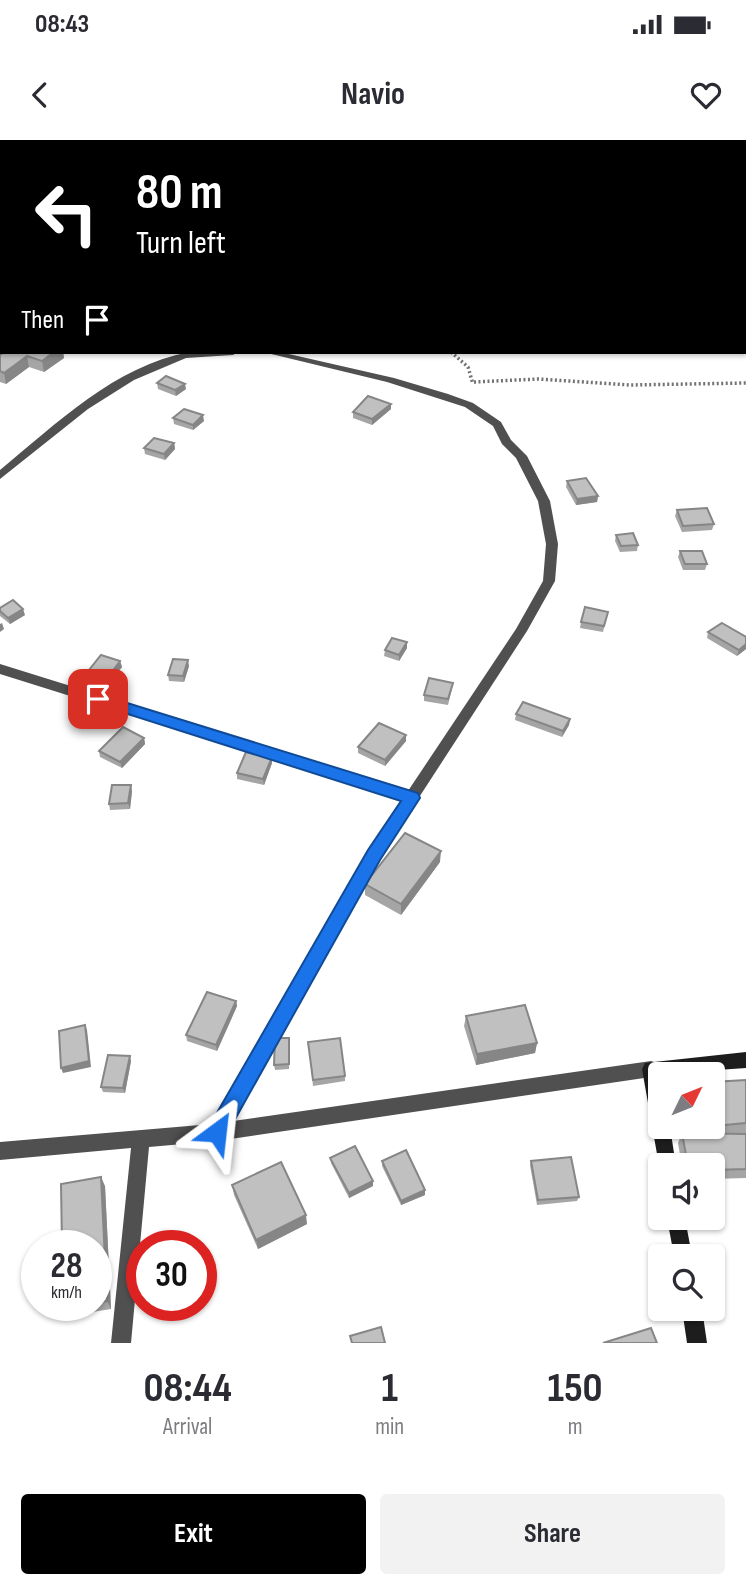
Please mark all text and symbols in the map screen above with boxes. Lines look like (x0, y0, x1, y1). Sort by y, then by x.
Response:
text: 08:43 (35, 9, 89, 40)
text: Navio (341, 75, 405, 114)
icon: back (21, 76, 59, 114)
icon: heart (687, 76, 725, 114)
text: 80 m (136, 164, 223, 223)
icon: left (21, 168, 112, 259)
text: Turn left (136, 224, 226, 263)
icon: arrive (78, 301, 116, 339)
text: Then (21, 305, 64, 336)
pin (68, 669, 128, 729)
icon: arrive (79, 680, 117, 718)
north arrow (648, 1062, 724, 1139)
map controls (648, 1062, 725, 1321)
position arrow (180, 1095, 254, 1169)
button: sound (648, 1153, 725, 1230)
speed limit sign: 30 (126, 1230, 217, 1321)
button: search (648, 1244, 725, 1321)
text: 28 (51, 1245, 82, 1288)
text: km/h (51, 1282, 82, 1303)
text: 08:44 (143, 1363, 232, 1414)
text: 1 (381, 1363, 398, 1414)
text: 150 (548, 1363, 603, 1414)
text: Arrival (163, 1413, 212, 1441)
text: min (375, 1413, 404, 1441)
text: m (568, 1413, 582, 1441)
button: Exit (21, 1494, 366, 1574)
button: Share (380, 1494, 725, 1574)

